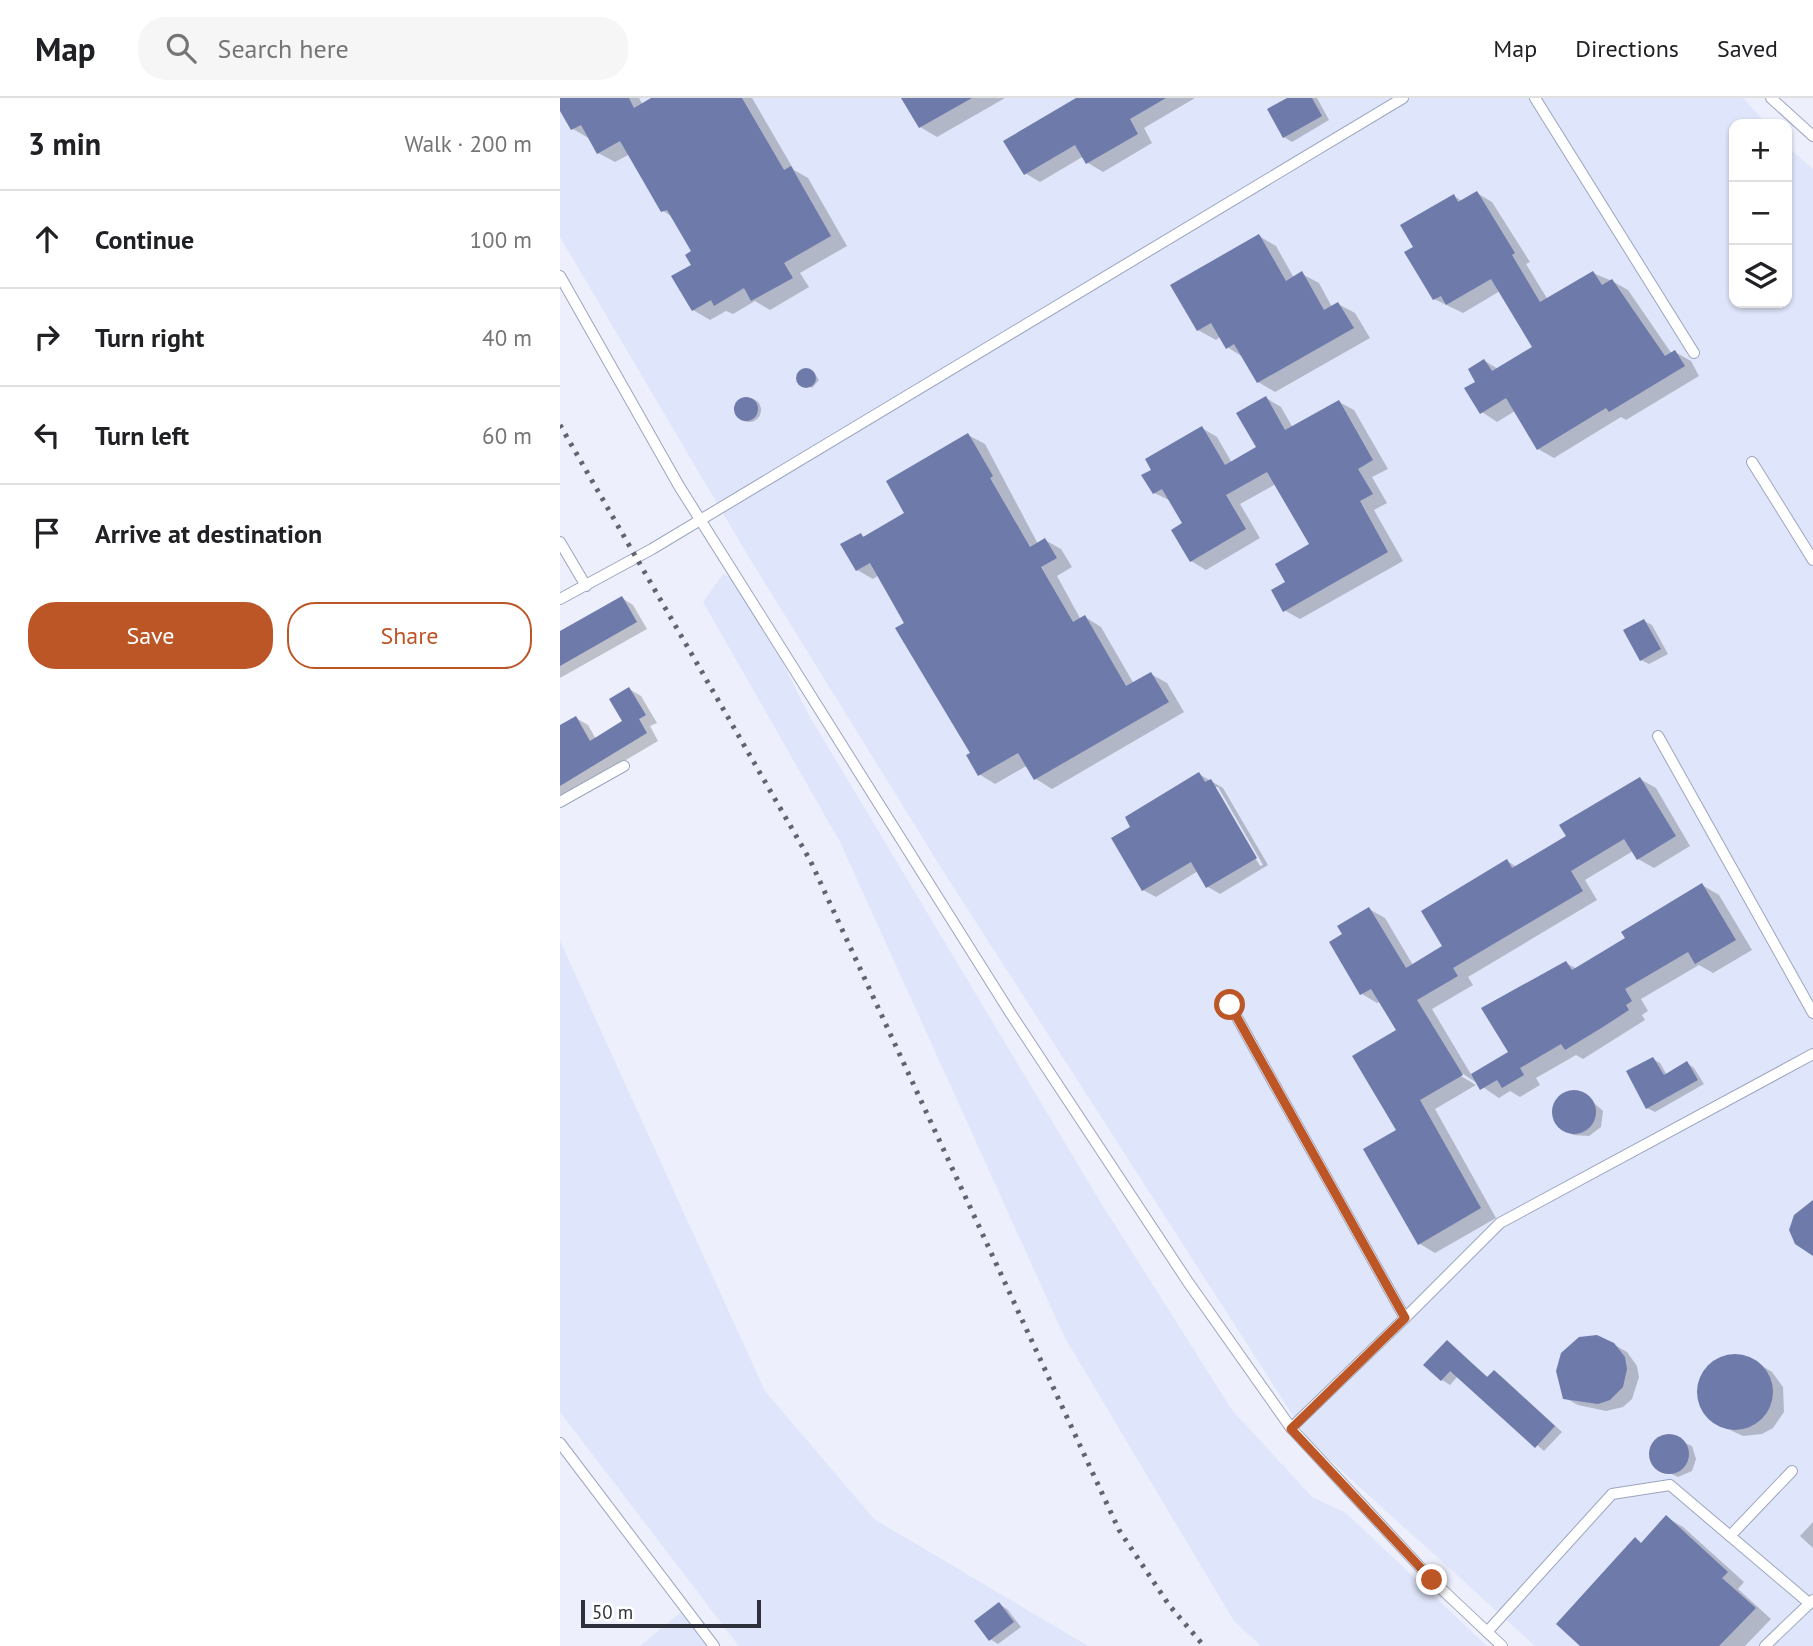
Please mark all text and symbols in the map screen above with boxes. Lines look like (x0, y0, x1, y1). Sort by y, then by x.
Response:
search box (138, 17, 628, 80)
text: Map (35, 27, 96, 70)
icon: search (162, 29, 200, 67)
text: Search here (218, 32, 349, 65)
text: Map (1493, 33, 1537, 64)
text: Directions (1575, 33, 1679, 64)
text: Saved (1717, 33, 1778, 64)
map controls (1729, 119, 1792, 308)
button: + (1729, 119, 1792, 182)
text: 3 min (28, 124, 101, 163)
text: Walk · 200 m (405, 129, 532, 158)
button: − (1729, 182, 1792, 245)
icon: ahead (28, 220, 66, 258)
text: Continue (95, 223, 194, 256)
text: 100 m (470, 225, 532, 254)
button: layers (1729, 245, 1792, 308)
icon: right (28, 318, 66, 356)
text: Turn right (95, 321, 204, 354)
text: 40 m (482, 323, 532, 352)
icon: left (28, 416, 66, 454)
text: Turn left (95, 419, 189, 452)
text: 60 m (482, 421, 532, 450)
icon: arrive (28, 514, 66, 552)
text: Arrive at destination (95, 517, 322, 550)
button: Save (28, 602, 273, 669)
button: Share (287, 602, 532, 669)
route start (1214, 989, 1245, 1020)
route end (1416, 1564, 1447, 1595)
scale bar (581, 1597, 761, 1629)
text: 50 m (592, 1600, 633, 1624)

